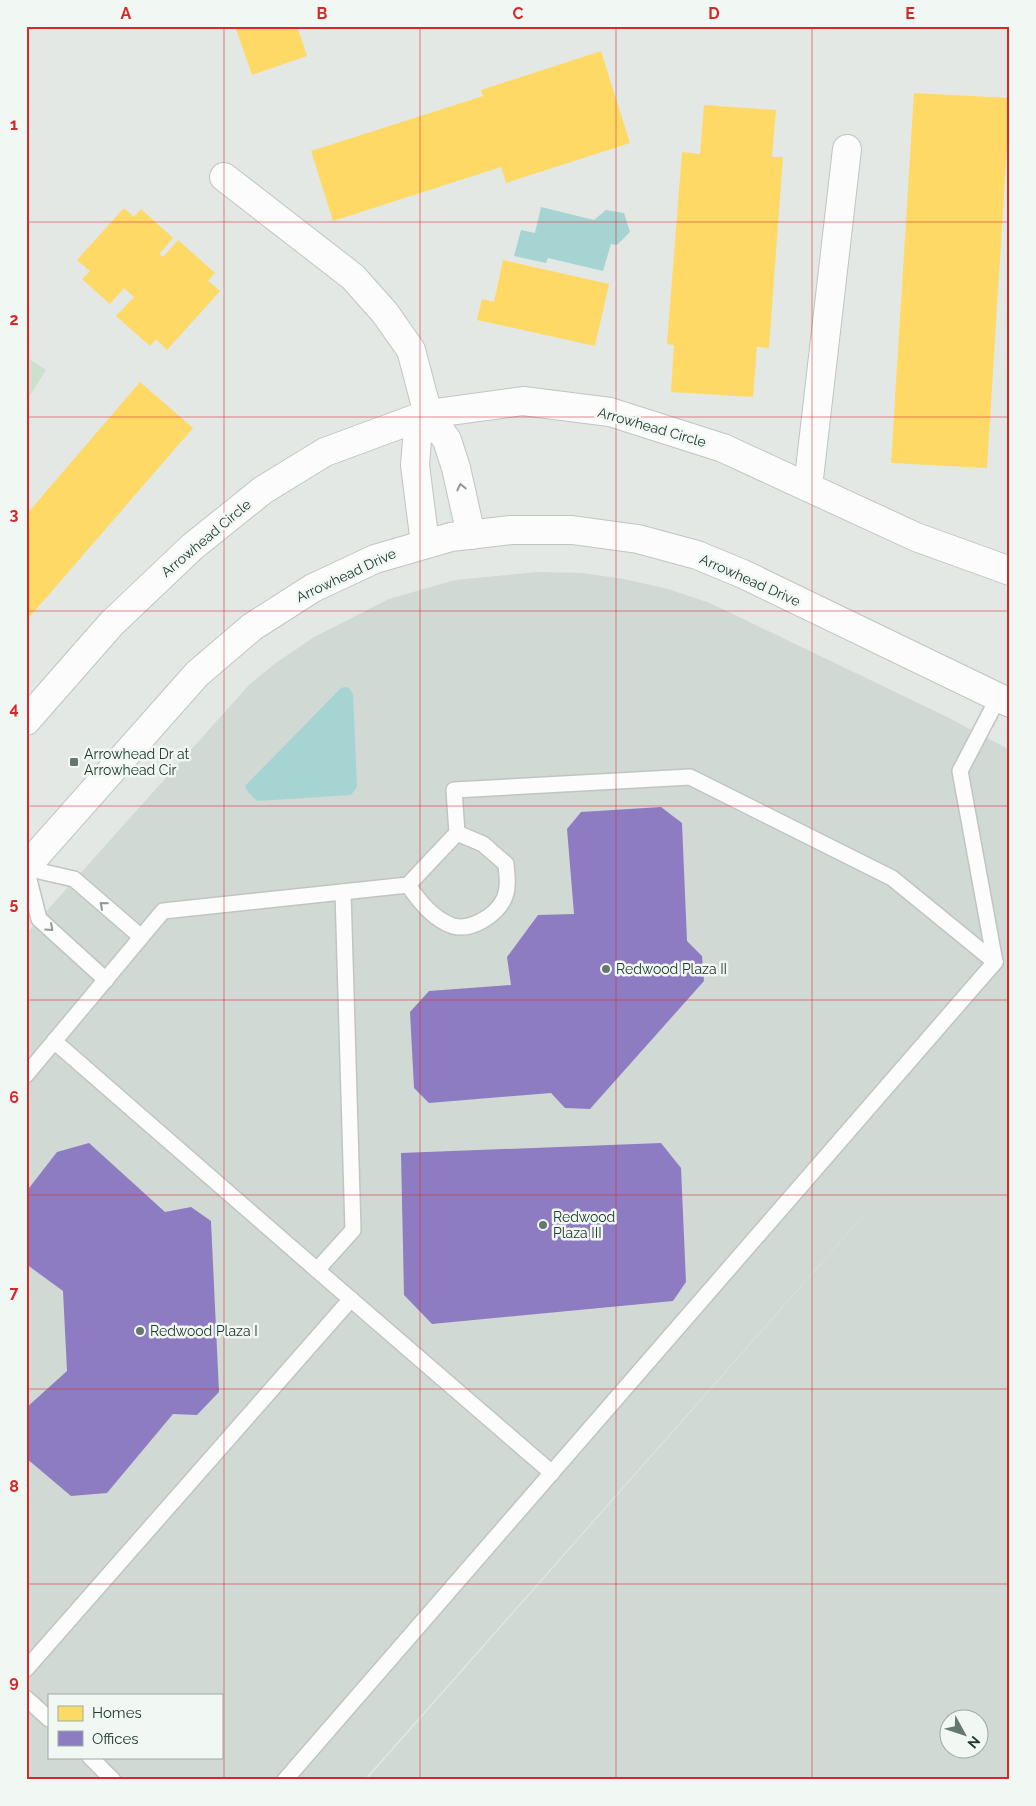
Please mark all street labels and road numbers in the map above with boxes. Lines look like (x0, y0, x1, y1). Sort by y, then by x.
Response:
street label: Arrowhead Circle (596, 404, 708, 450)
street label: Arrowhead Circle (158, 496, 254, 580)
street label: Arrowhead Drive (294, 545, 398, 605)
street label: Arrowhead Drive (697, 551, 803, 609)

